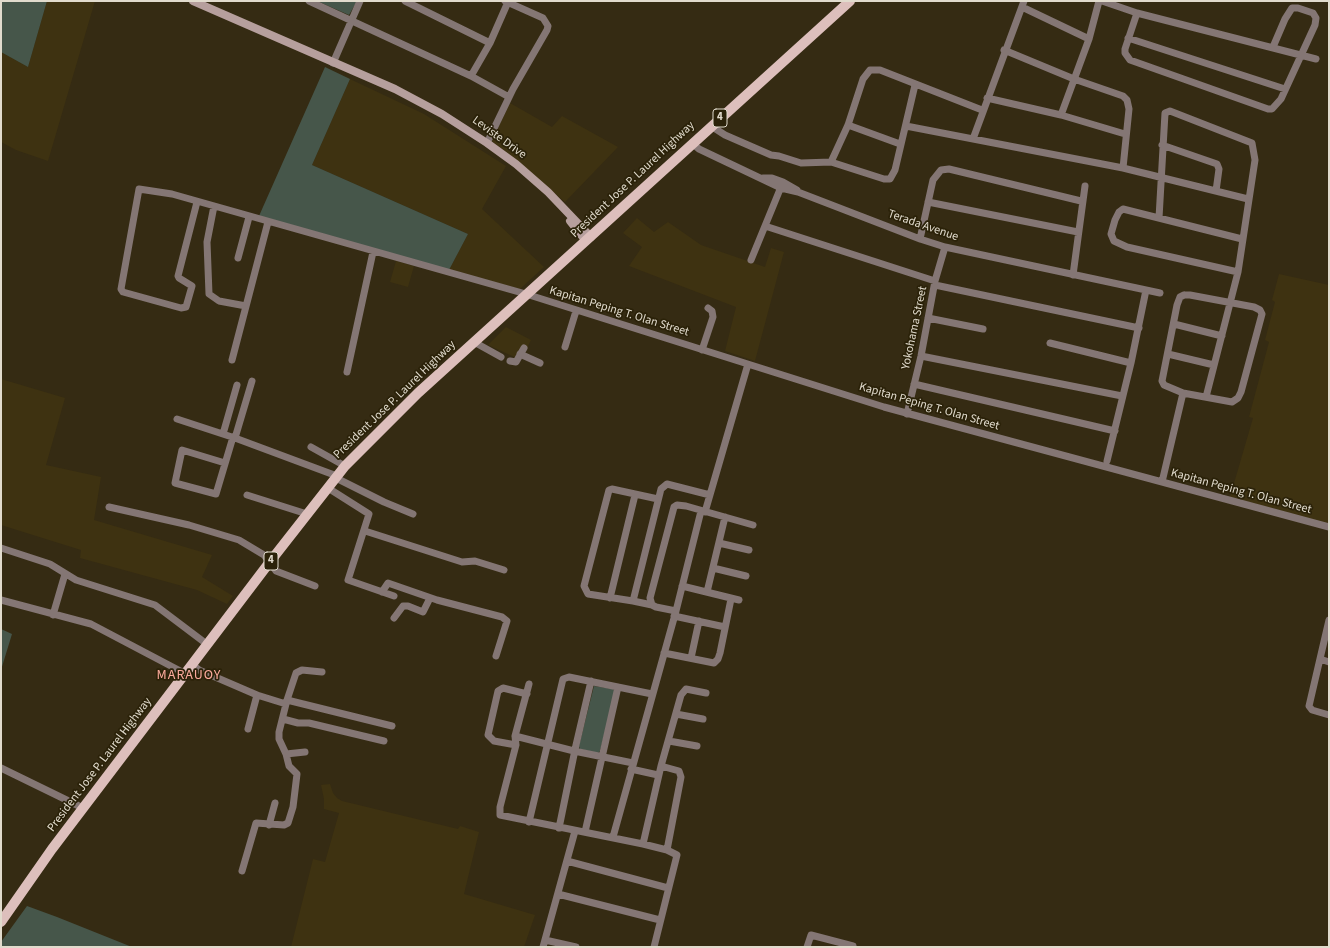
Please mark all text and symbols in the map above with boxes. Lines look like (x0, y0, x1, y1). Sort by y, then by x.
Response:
road number: 4 (713, 109, 727, 127)
street label: Leviste Drive (469, 114, 529, 162)
street label: President Jose P. Laurel Highway (568, 119, 698, 241)
street label: Terada Avenue (886, 207, 960, 245)
street label: Kapitan Peping T. Olan Street (547, 284, 691, 340)
street label: Yokohama Street (899, 285, 931, 371)
street label: President Jose P. Laurel Highway (331, 338, 459, 462)
street label: Kapitan Peping T. Olan Street (857, 380, 1001, 434)
street label: Kapitan Peping T. Olan Street (1169, 466, 1313, 518)
road number: 4 (264, 552, 278, 570)
district label: MARAUOY (157, 668, 221, 684)
street label: President Jose P. Laurel Highway (45, 695, 155, 835)

